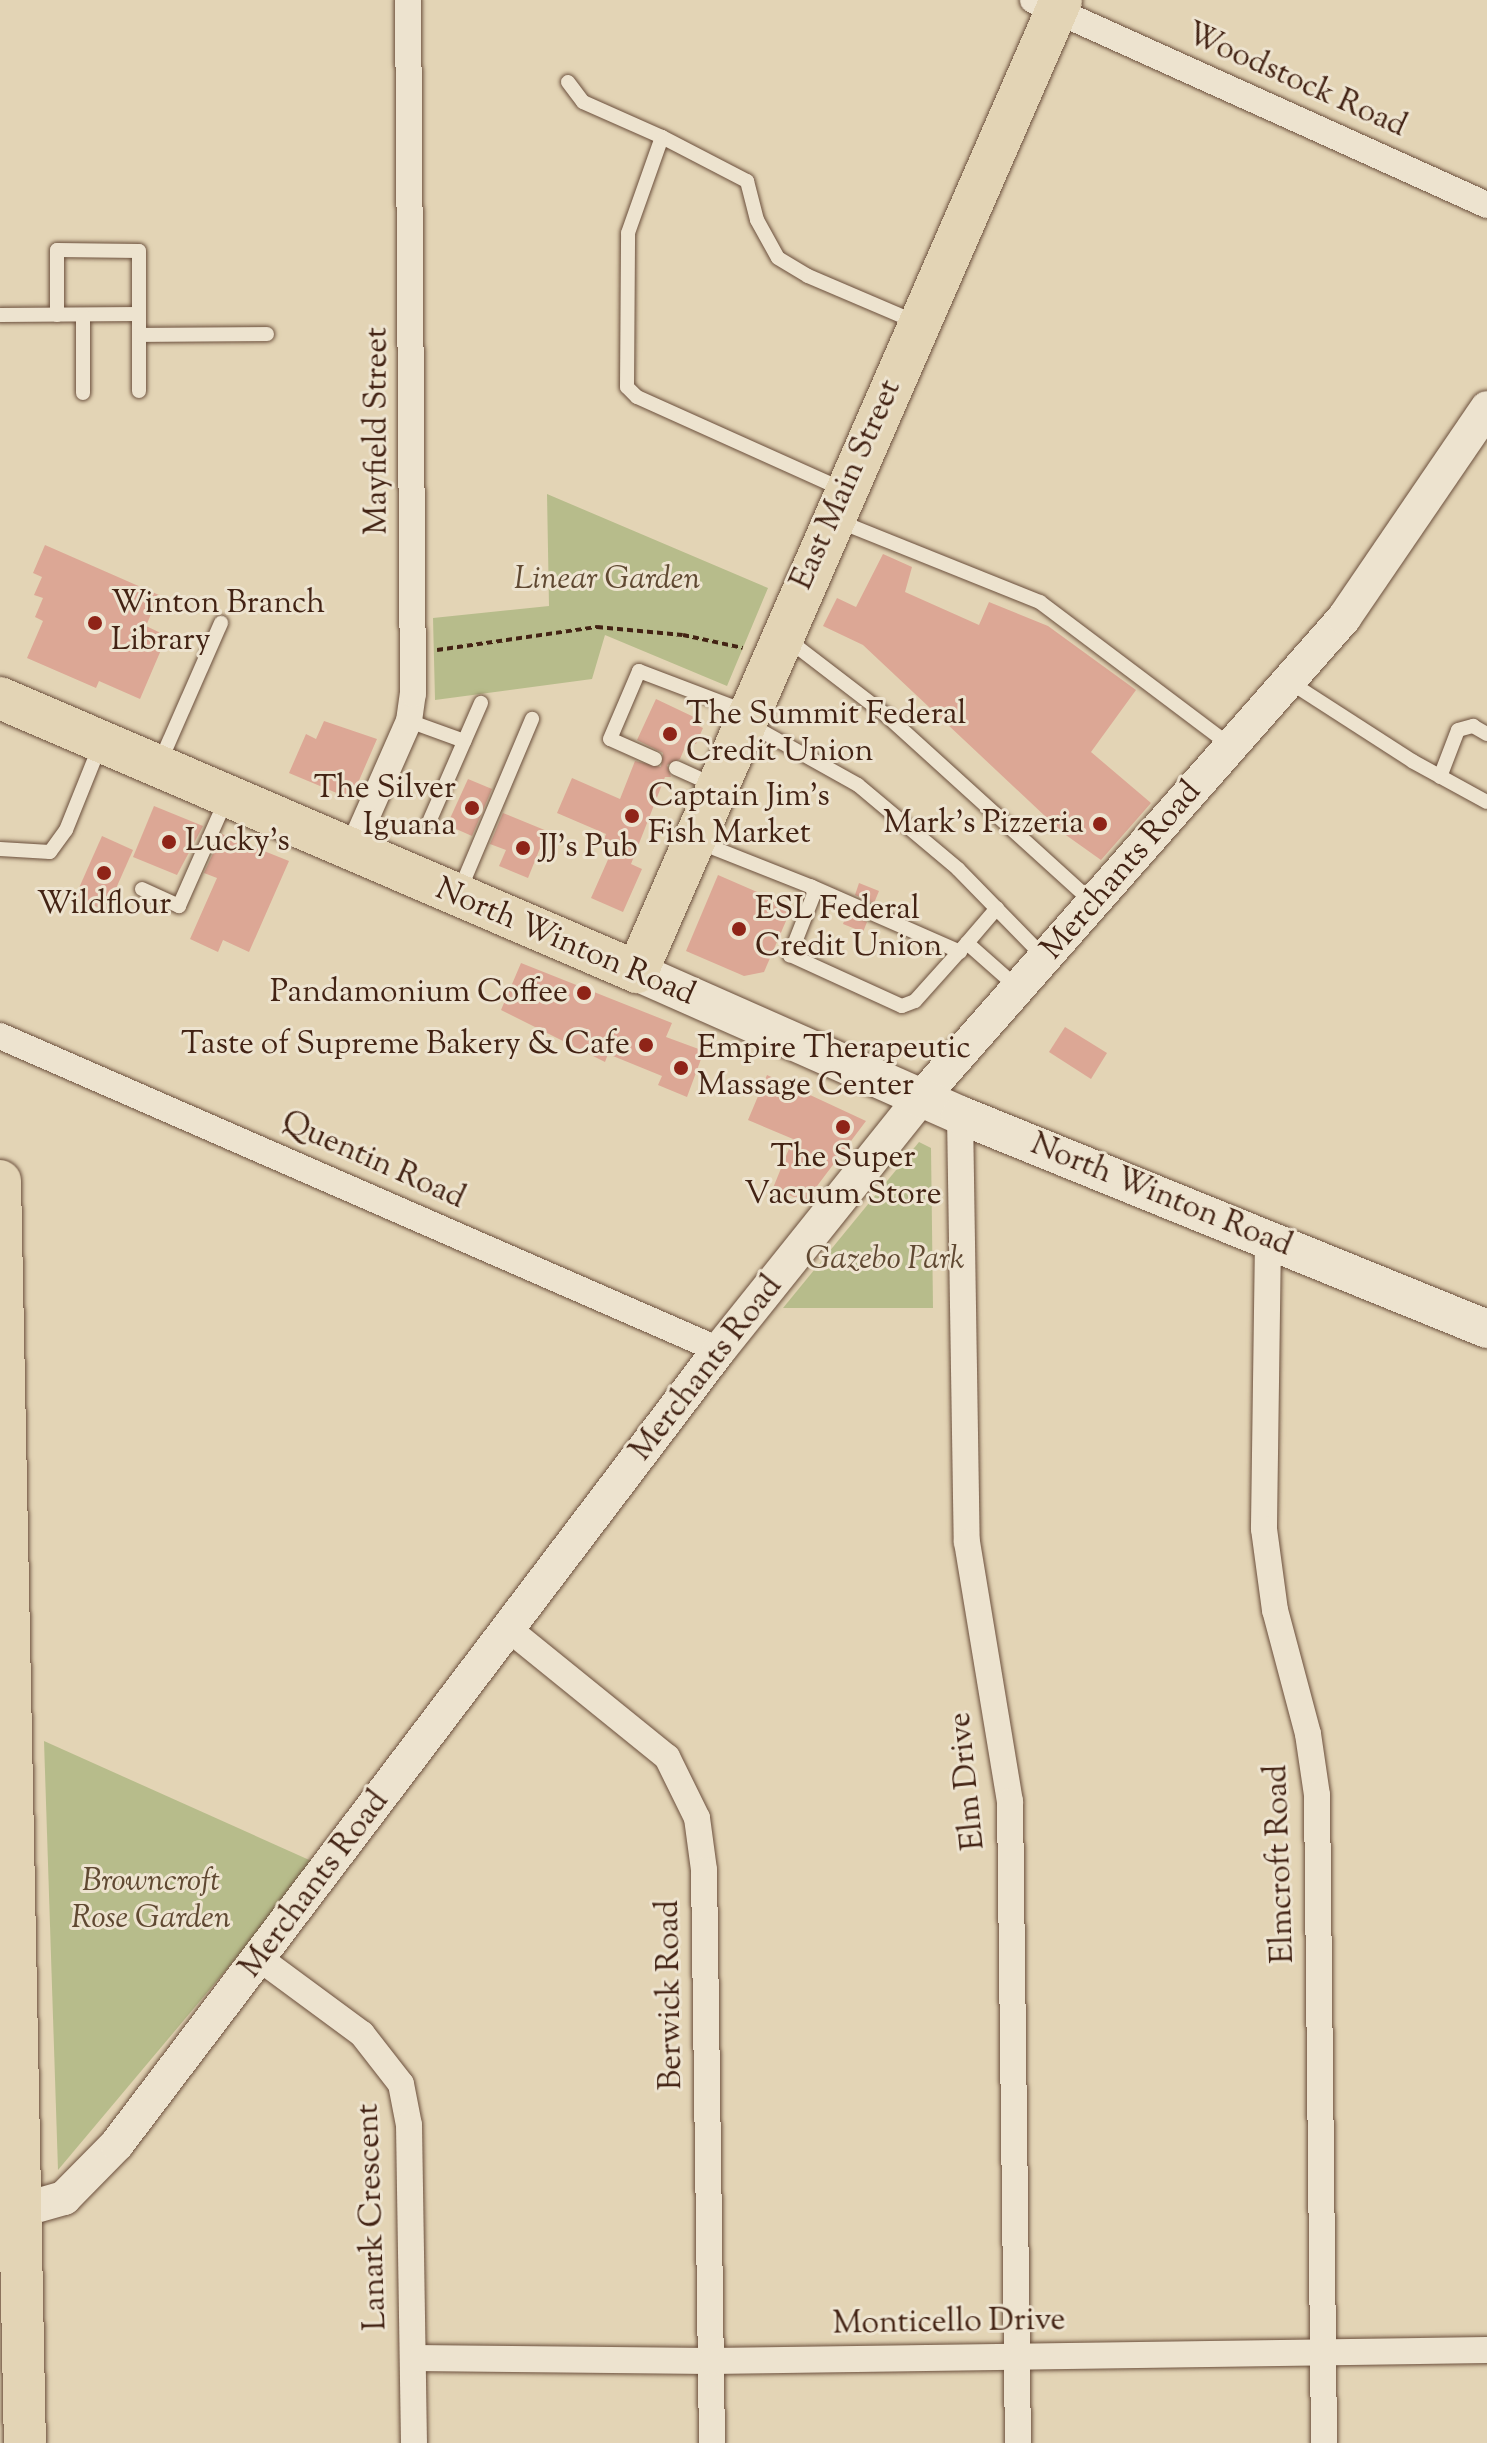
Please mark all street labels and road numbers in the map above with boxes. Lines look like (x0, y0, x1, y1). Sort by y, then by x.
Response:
street label: Woodstock Road (1180, 15, 1412, 147)
street label: Mayfield Street (359, 327, 397, 535)
street label: East Main Street (783, 374, 911, 596)
street label: Merchants Road (1034, 774, 1210, 968)
street label: North Winton Road (429, 871, 701, 1015)
street label: Quentin Road (275, 1104, 471, 1218)
street label: North Winton Road (1025, 1126, 1297, 1266)
street label: Merchants Road (623, 1269, 791, 1469)
street label: Elm Drive (942, 1710, 994, 1852)
street label: Elmcroft Road (1258, 1764, 1304, 1964)
street label: Merchants Road (232, 1784, 398, 1986)
street label: Berwick Road (650, 1899, 692, 2091)
street label: Lanark Crescent (350, 2103, 396, 2331)
street label: Monticello Drive (832, 2302, 1066, 2344)

